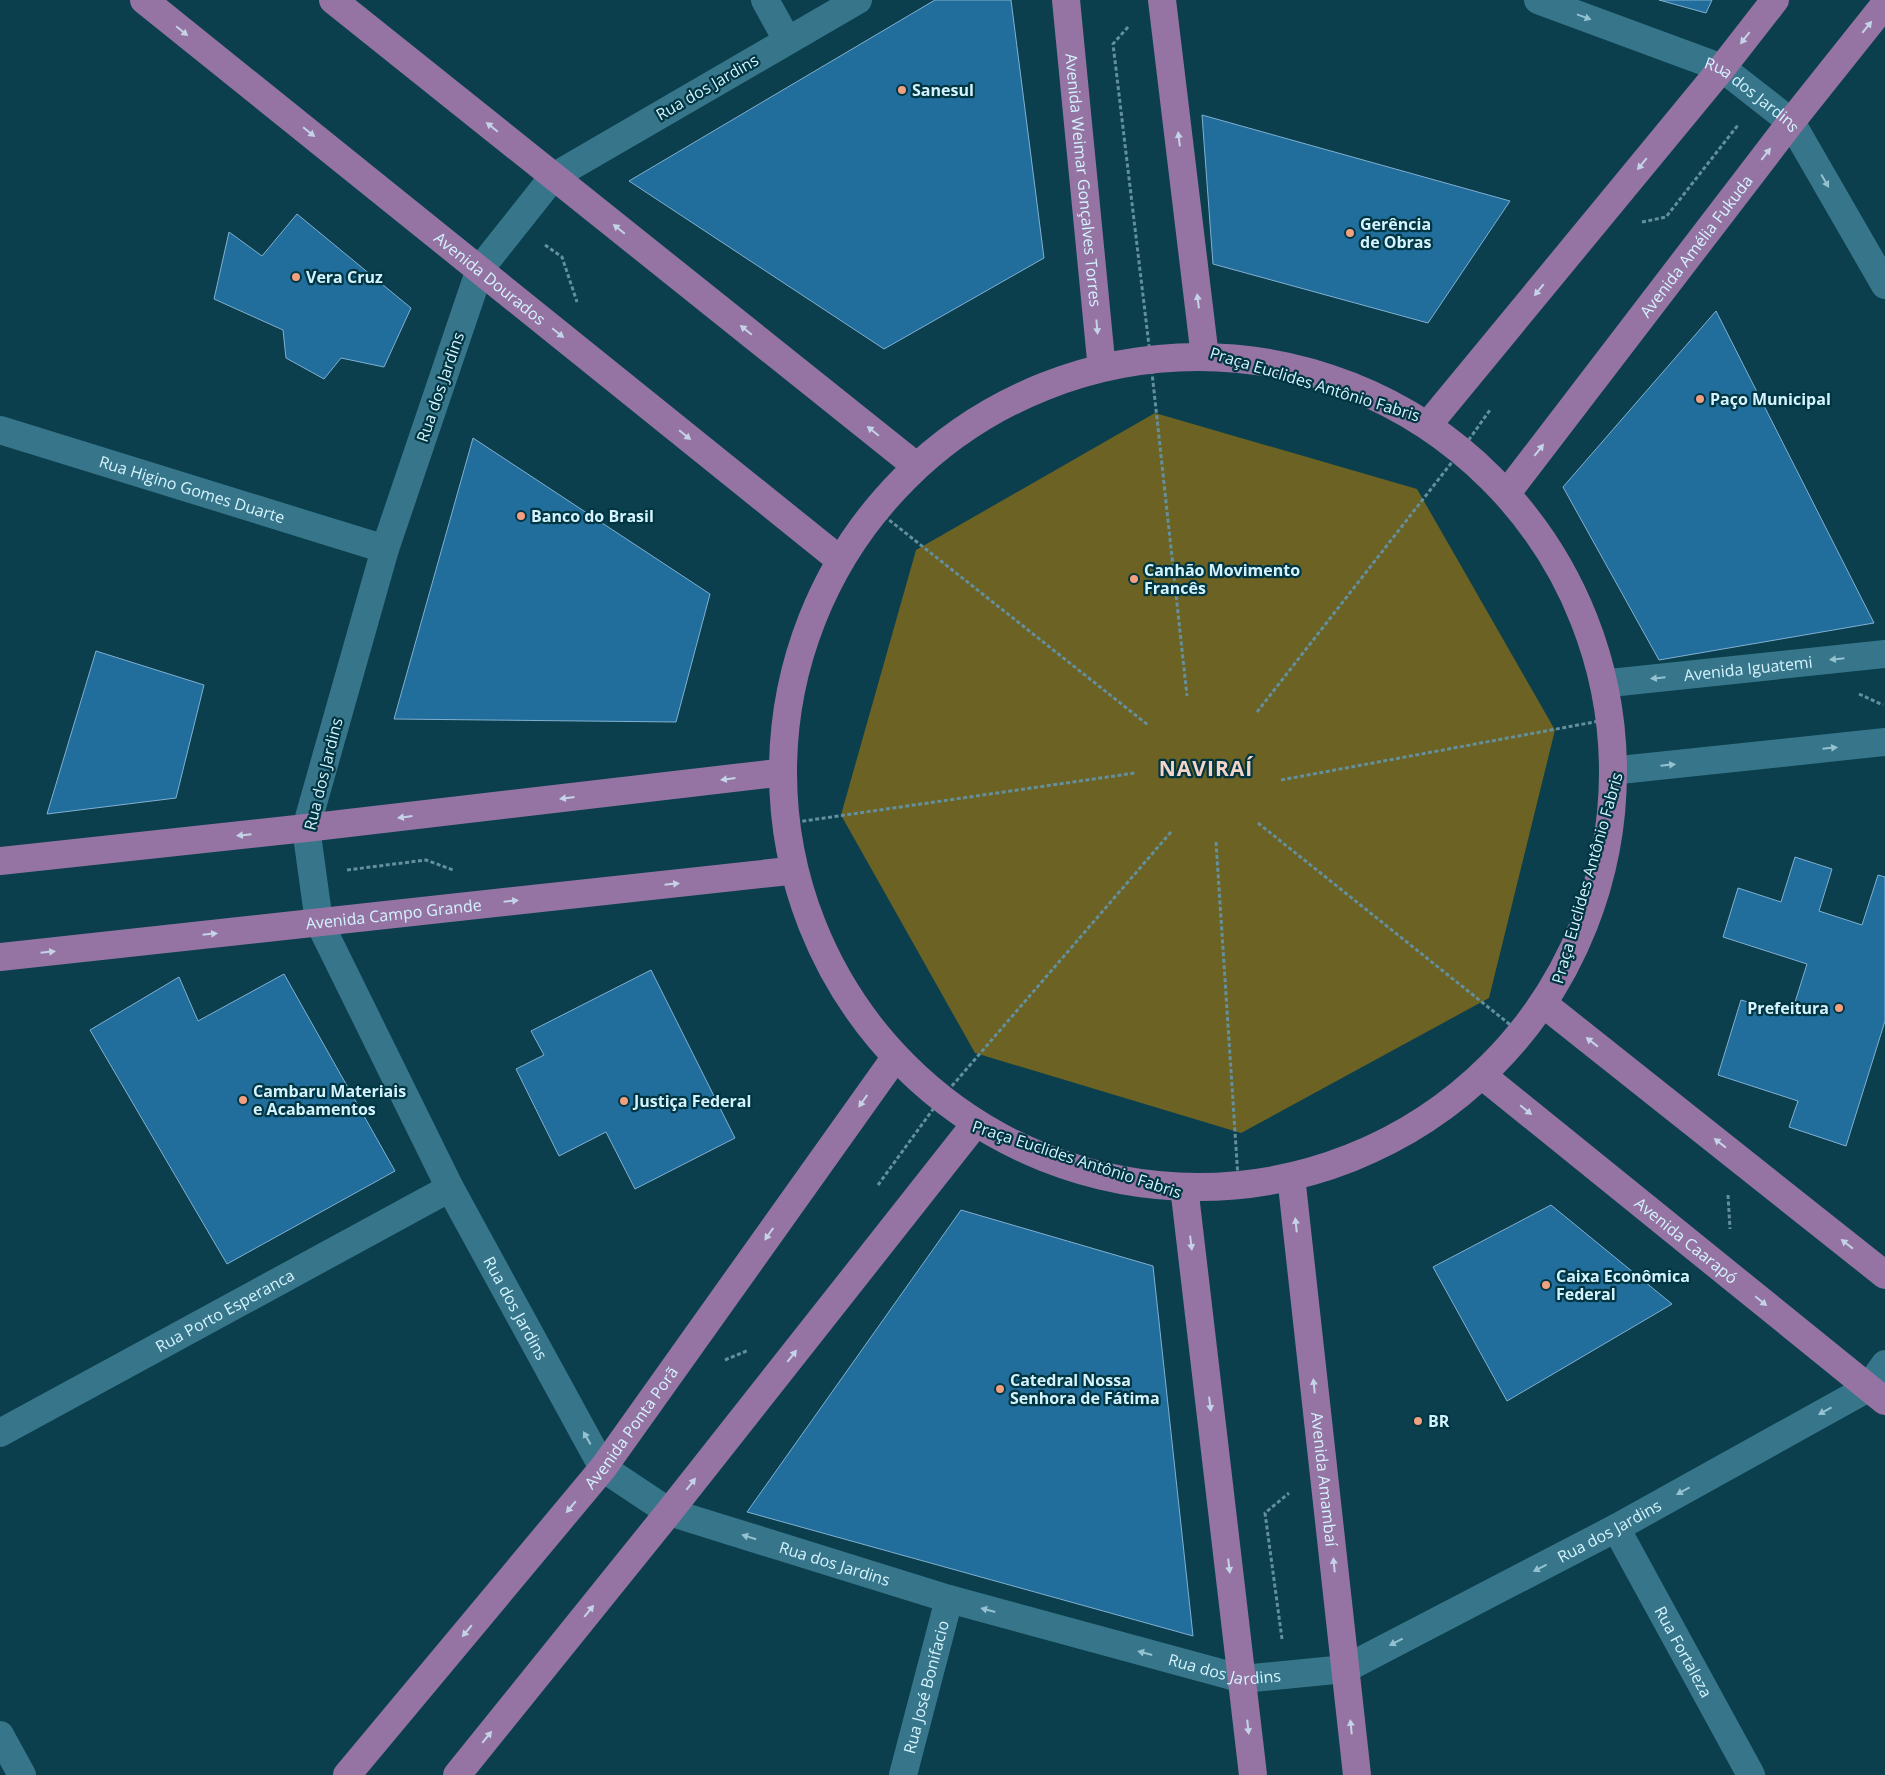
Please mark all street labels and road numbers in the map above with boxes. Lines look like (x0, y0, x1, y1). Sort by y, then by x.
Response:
street label: Rua dos Jardins (652, 49, 762, 125)
street label: Avenida Weimar Gonçalves Torres (1060, 52, 1107, 308)
street label: Rua dos Jardins (1702, 52, 1805, 136)
street label: Avenida Amélia Fukuda (1634, 170, 1758, 322)
street label: Avenida Dourados (430, 227, 550, 330)
street label: Rua dos Jardins (411, 329, 469, 445)
street label: Praça Euclides Antônio Fabris (1207, 341, 1423, 427)
street label: Rua Higino Gomes Duarte (96, 450, 288, 528)
street label: Avenida Iguatemi (1683, 651, 1814, 686)
street label: Rua dos Jardins (298, 716, 348, 832)
street label: Praça Euclides Antônio Fabris (1546, 770, 1628, 986)
street label: Avenida Campo Grande (305, 894, 483, 935)
street label: Praça Euclides Antônio Fabris (970, 1115, 1184, 1203)
street label: Avenida Caarapó (1630, 1192, 1742, 1289)
street label: Rua dos Jardins (478, 1252, 553, 1364)
street label: Rua Porto Esperanca (151, 1264, 298, 1357)
street label: Avenida Ponta Porã (579, 1362, 683, 1493)
street label: Avenida Amambaí (1306, 1411, 1343, 1549)
street label: Rua dos Jardins (1553, 1494, 1665, 1568)
street label: Rua dos Jardins (777, 1536, 893, 1591)
street label: Rua Fortaleza (1650, 1602, 1718, 1701)
street label: Rua José Bonifacio (898, 1618, 954, 1756)
street label: Rua dos Jardins (1166, 1648, 1282, 1690)

